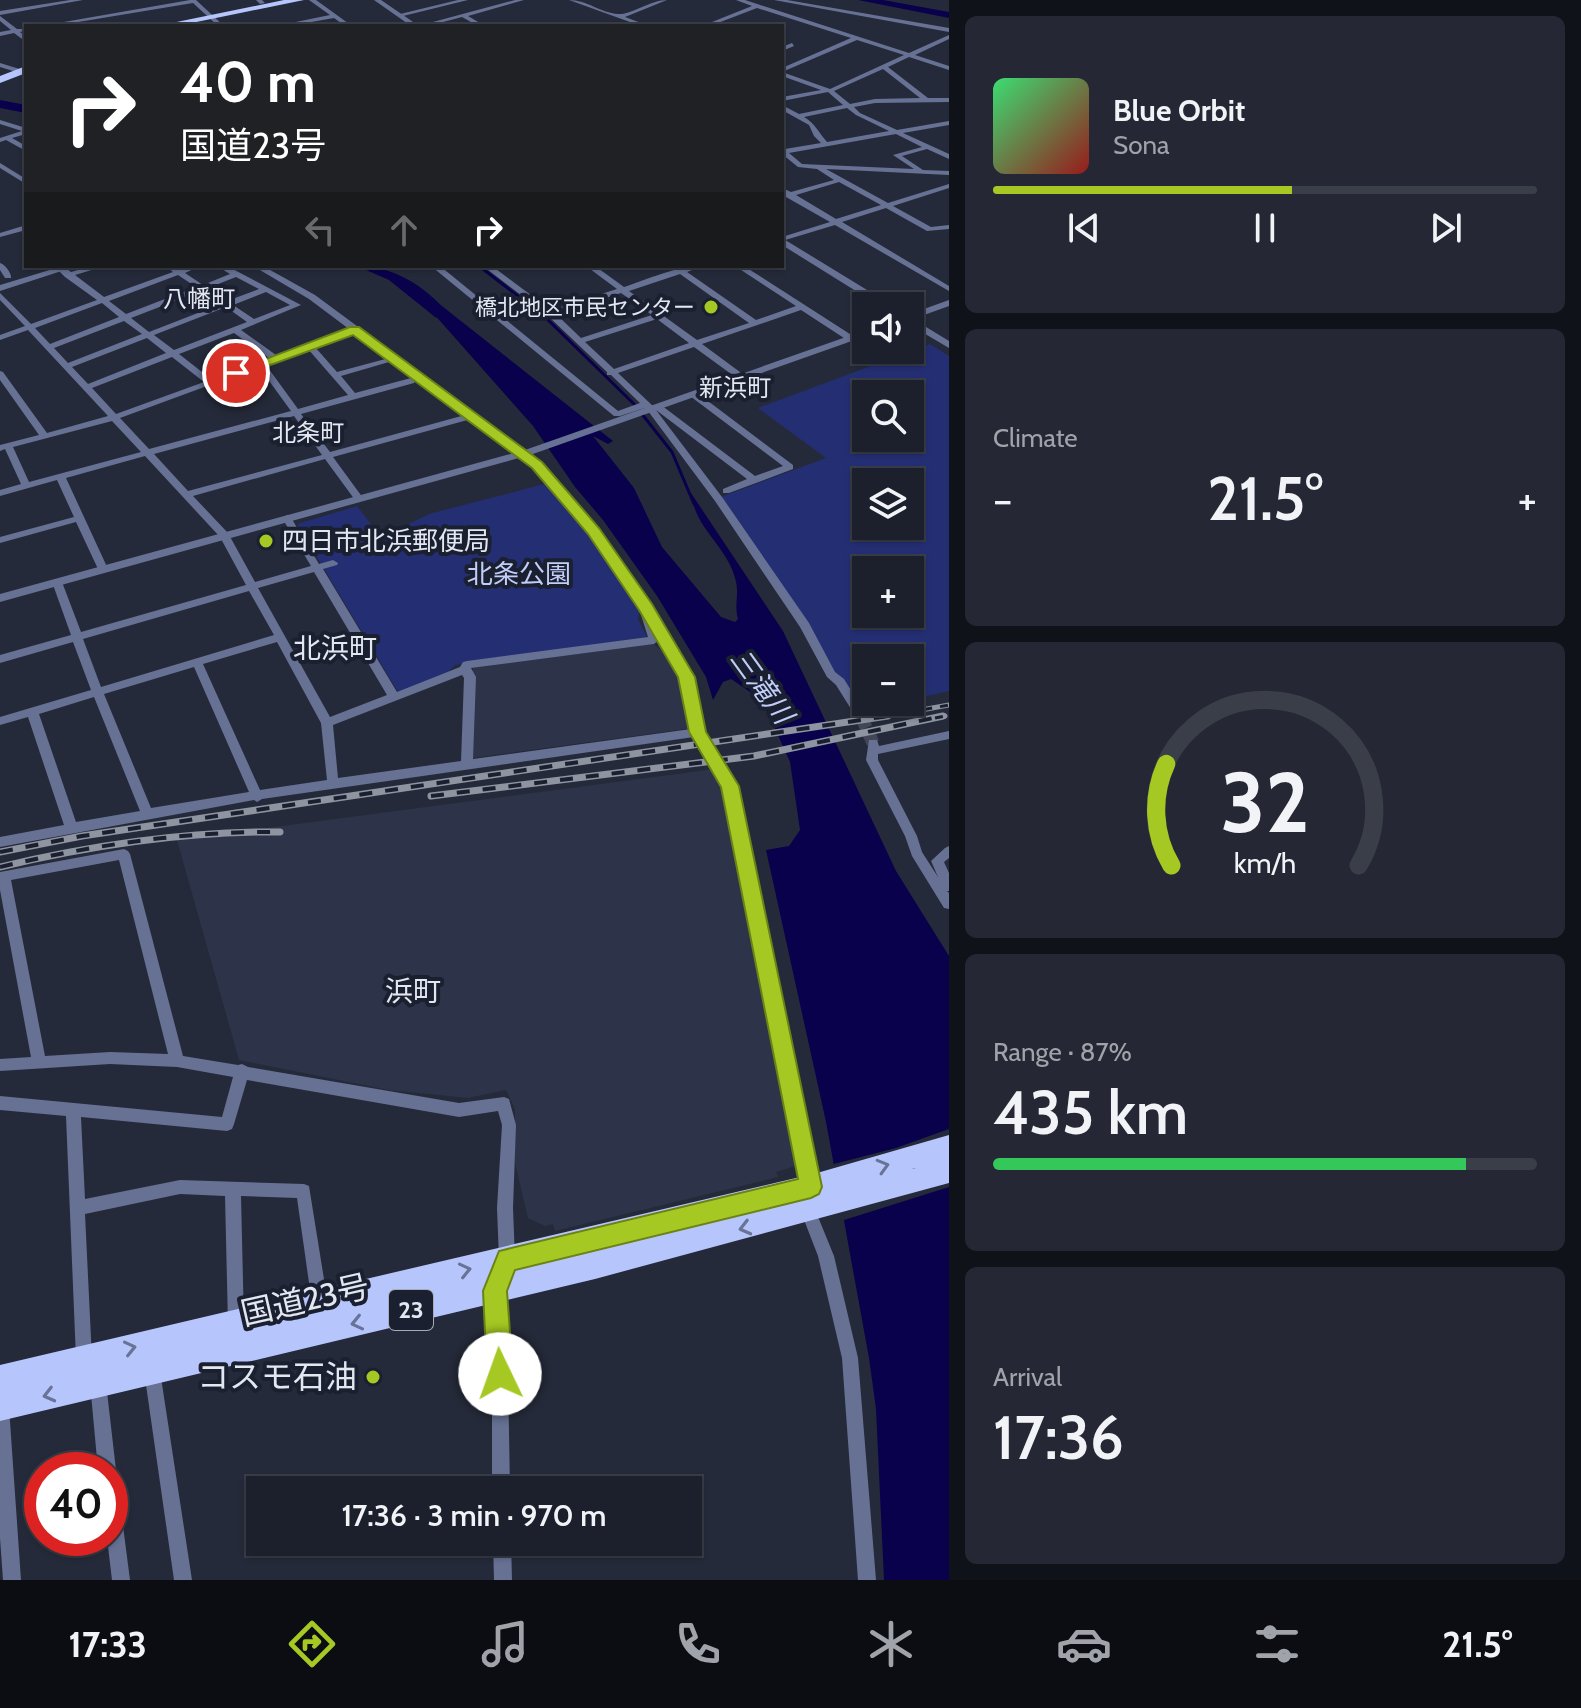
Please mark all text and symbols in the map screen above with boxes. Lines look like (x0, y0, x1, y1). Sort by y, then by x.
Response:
text: 40 m (180, 48, 316, 116)
icon: right (48, 56, 152, 160)
text: Blue Orbit (1113, 92, 1245, 129)
text: 国道23号 (180, 123, 326, 167)
text: Sona (1113, 129, 1170, 161)
icon: previous (1062, 206, 1106, 250)
icon: pause (1243, 206, 1287, 250)
icon: next (1424, 206, 1468, 250)
icon: left (298, 208, 342, 252)
icon: ahead (382, 208, 426, 252)
icon: right (466, 208, 510, 252)
district label: 八幡町 (163, 284, 235, 313)
map controls (852, 292, 924, 716)
button: sound (852, 292, 924, 364)
place label: 橋北地区市民センター (475, 294, 695, 321)
marker: 橋北地区市民センター (702, 298, 720, 316)
pin (202, 339, 270, 407)
icon: arrive (214, 351, 258, 395)
district label: 新浜町 (699, 373, 771, 402)
button: search (852, 380, 924, 452)
district label: 北条町 (272, 418, 344, 447)
text: Climate (993, 422, 1078, 454)
text: 21.5° (1207, 462, 1323, 535)
button: layers (852, 468, 924, 540)
text: − (993, 473, 1012, 526)
text: + (1518, 473, 1537, 526)
place label: 四日市北浜郵便局 (282, 525, 490, 557)
marker: 四日市北浜郵便局 (257, 532, 275, 550)
button: + (852, 556, 924, 628)
park label: 北条公園 (467, 558, 571, 590)
district label: 北浜町 (293, 631, 377, 665)
water label: 三滝川 (724, 642, 802, 732)
button: − (852, 644, 924, 716)
text: 32 (1221, 752, 1309, 853)
text: km/h (1234, 845, 1296, 880)
district label: 浜町 (385, 974, 441, 1008)
text: Range · 87% (993, 1036, 1132, 1068)
text: 435 km (993, 1076, 1188, 1149)
one-way arrow (875, 1159, 889, 1175)
one-way arrow (739, 1219, 753, 1236)
one-way arrow (458, 1262, 472, 1279)
street label: 国道23号 (237, 1266, 373, 1333)
road number: 23 (389, 1290, 433, 1330)
one-way arrow (350, 1314, 364, 1331)
position arrow (458, 1332, 542, 1416)
one-way arrow (123, 1340, 137, 1357)
place label: コスモ石油 (197, 1357, 357, 1396)
text: Arrival (993, 1361, 1062, 1393)
marker: コスモ石油 (364, 1368, 382, 1386)
one-way arrow (42, 1385, 56, 1402)
text: 17:36 (993, 1401, 1124, 1474)
speed limit sign: 40 (24, 1452, 128, 1556)
text: 17:36 · 3 min · 970 m (342, 1497, 607, 1534)
icon: directions (284, 1616, 340, 1672)
icon: music (477, 1616, 533, 1672)
icon: phone (670, 1616, 726, 1672)
icon: climate (863, 1616, 919, 1672)
icon: car (1056, 1616, 1112, 1672)
icon: filters (1249, 1616, 1305, 1672)
text: 17:33 (69, 1622, 147, 1666)
text: 21.5° (1442, 1622, 1512, 1666)

